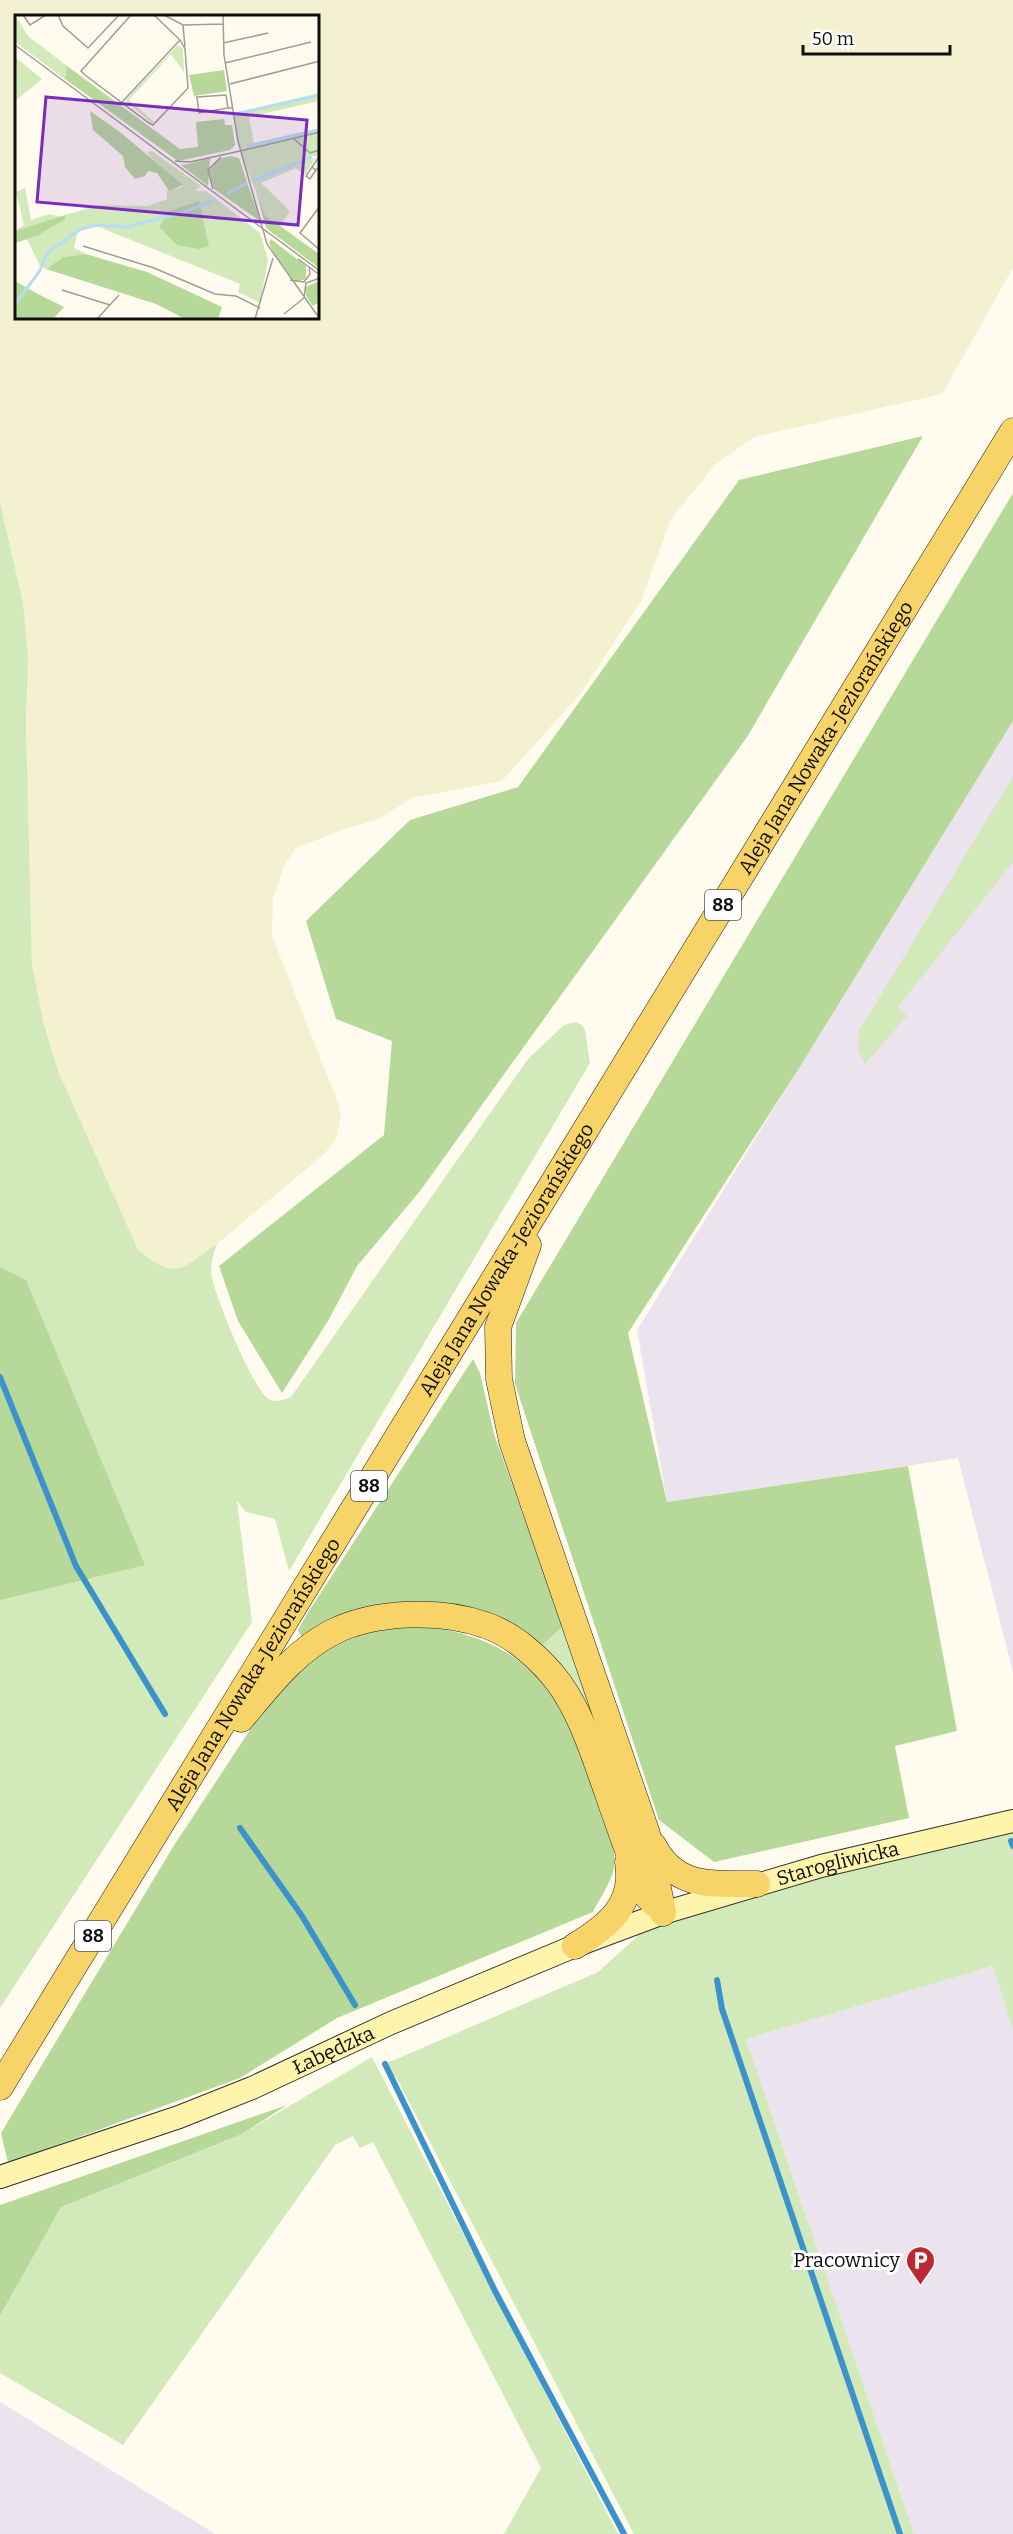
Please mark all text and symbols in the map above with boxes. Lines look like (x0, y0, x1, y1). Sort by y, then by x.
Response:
inset map (15, 15, 320, 320)
scale bar (803, 18, 950, 56)
text: 50 m (812, 28, 854, 50)
street label: Aleja Jana Nowaka-Jeziorańskiego (733, 597, 918, 878)
road number: 88 (705, 890, 741, 920)
street label: Aleja Jana Nowaka-Jeziorańskiego (414, 1119, 599, 1400)
road number: 88 (351, 1471, 387, 1501)
street label: Aleja Jana Nowaka-Jeziorańskiego (160, 1533, 345, 1815)
street label: Starogliwicka (774, 1836, 901, 1891)
road number: 88 (75, 1921, 111, 1951)
street label: Łabędzka (288, 2021, 378, 2079)
parking icon: Pracownicy (905, 2244, 937, 2286)
place label: Pracownicy (793, 2248, 900, 2272)

